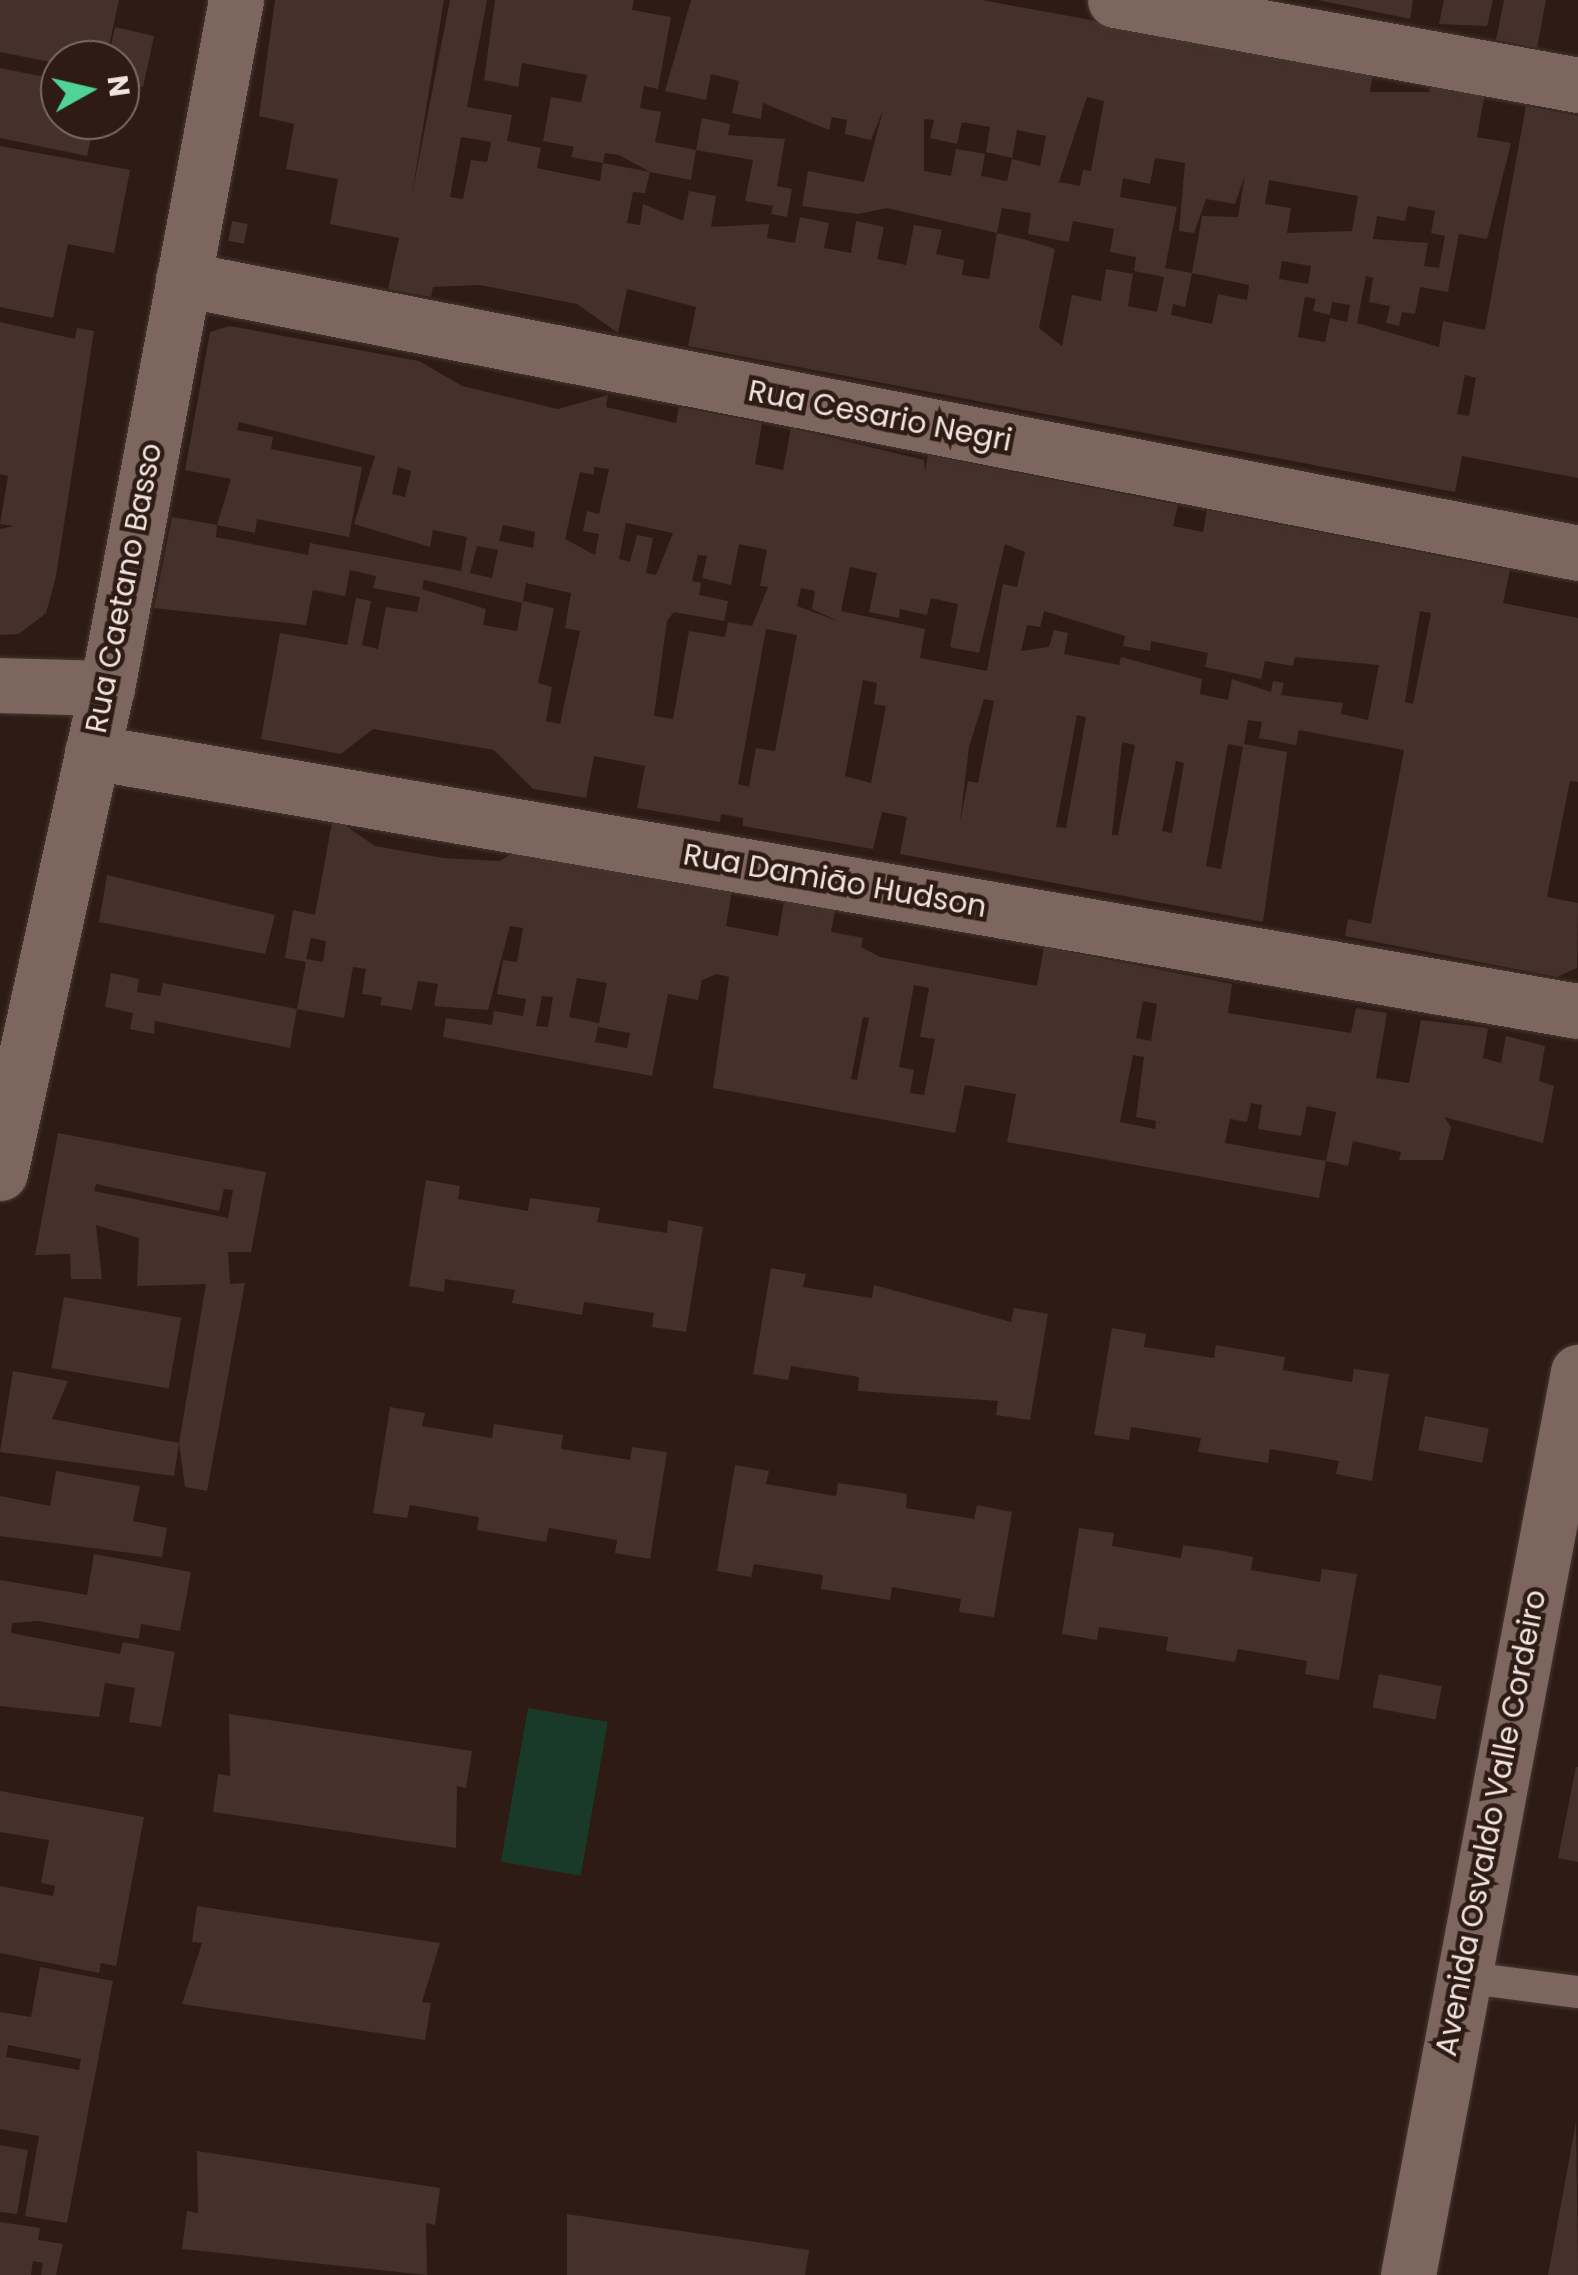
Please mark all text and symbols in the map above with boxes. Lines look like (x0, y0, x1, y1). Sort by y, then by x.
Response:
north arrow (40, 40, 140, 140)
text: N (97, 73, 139, 99)
street label: Rua Cesario Negri (745, 373, 1015, 459)
street label: Rua Caetano Basso (78, 440, 170, 736)
street label: Rua Damião Hudson (681, 837, 989, 925)
street label: Avenida Osvaldo Valle Cordeiro (1428, 1587, 1554, 2059)

